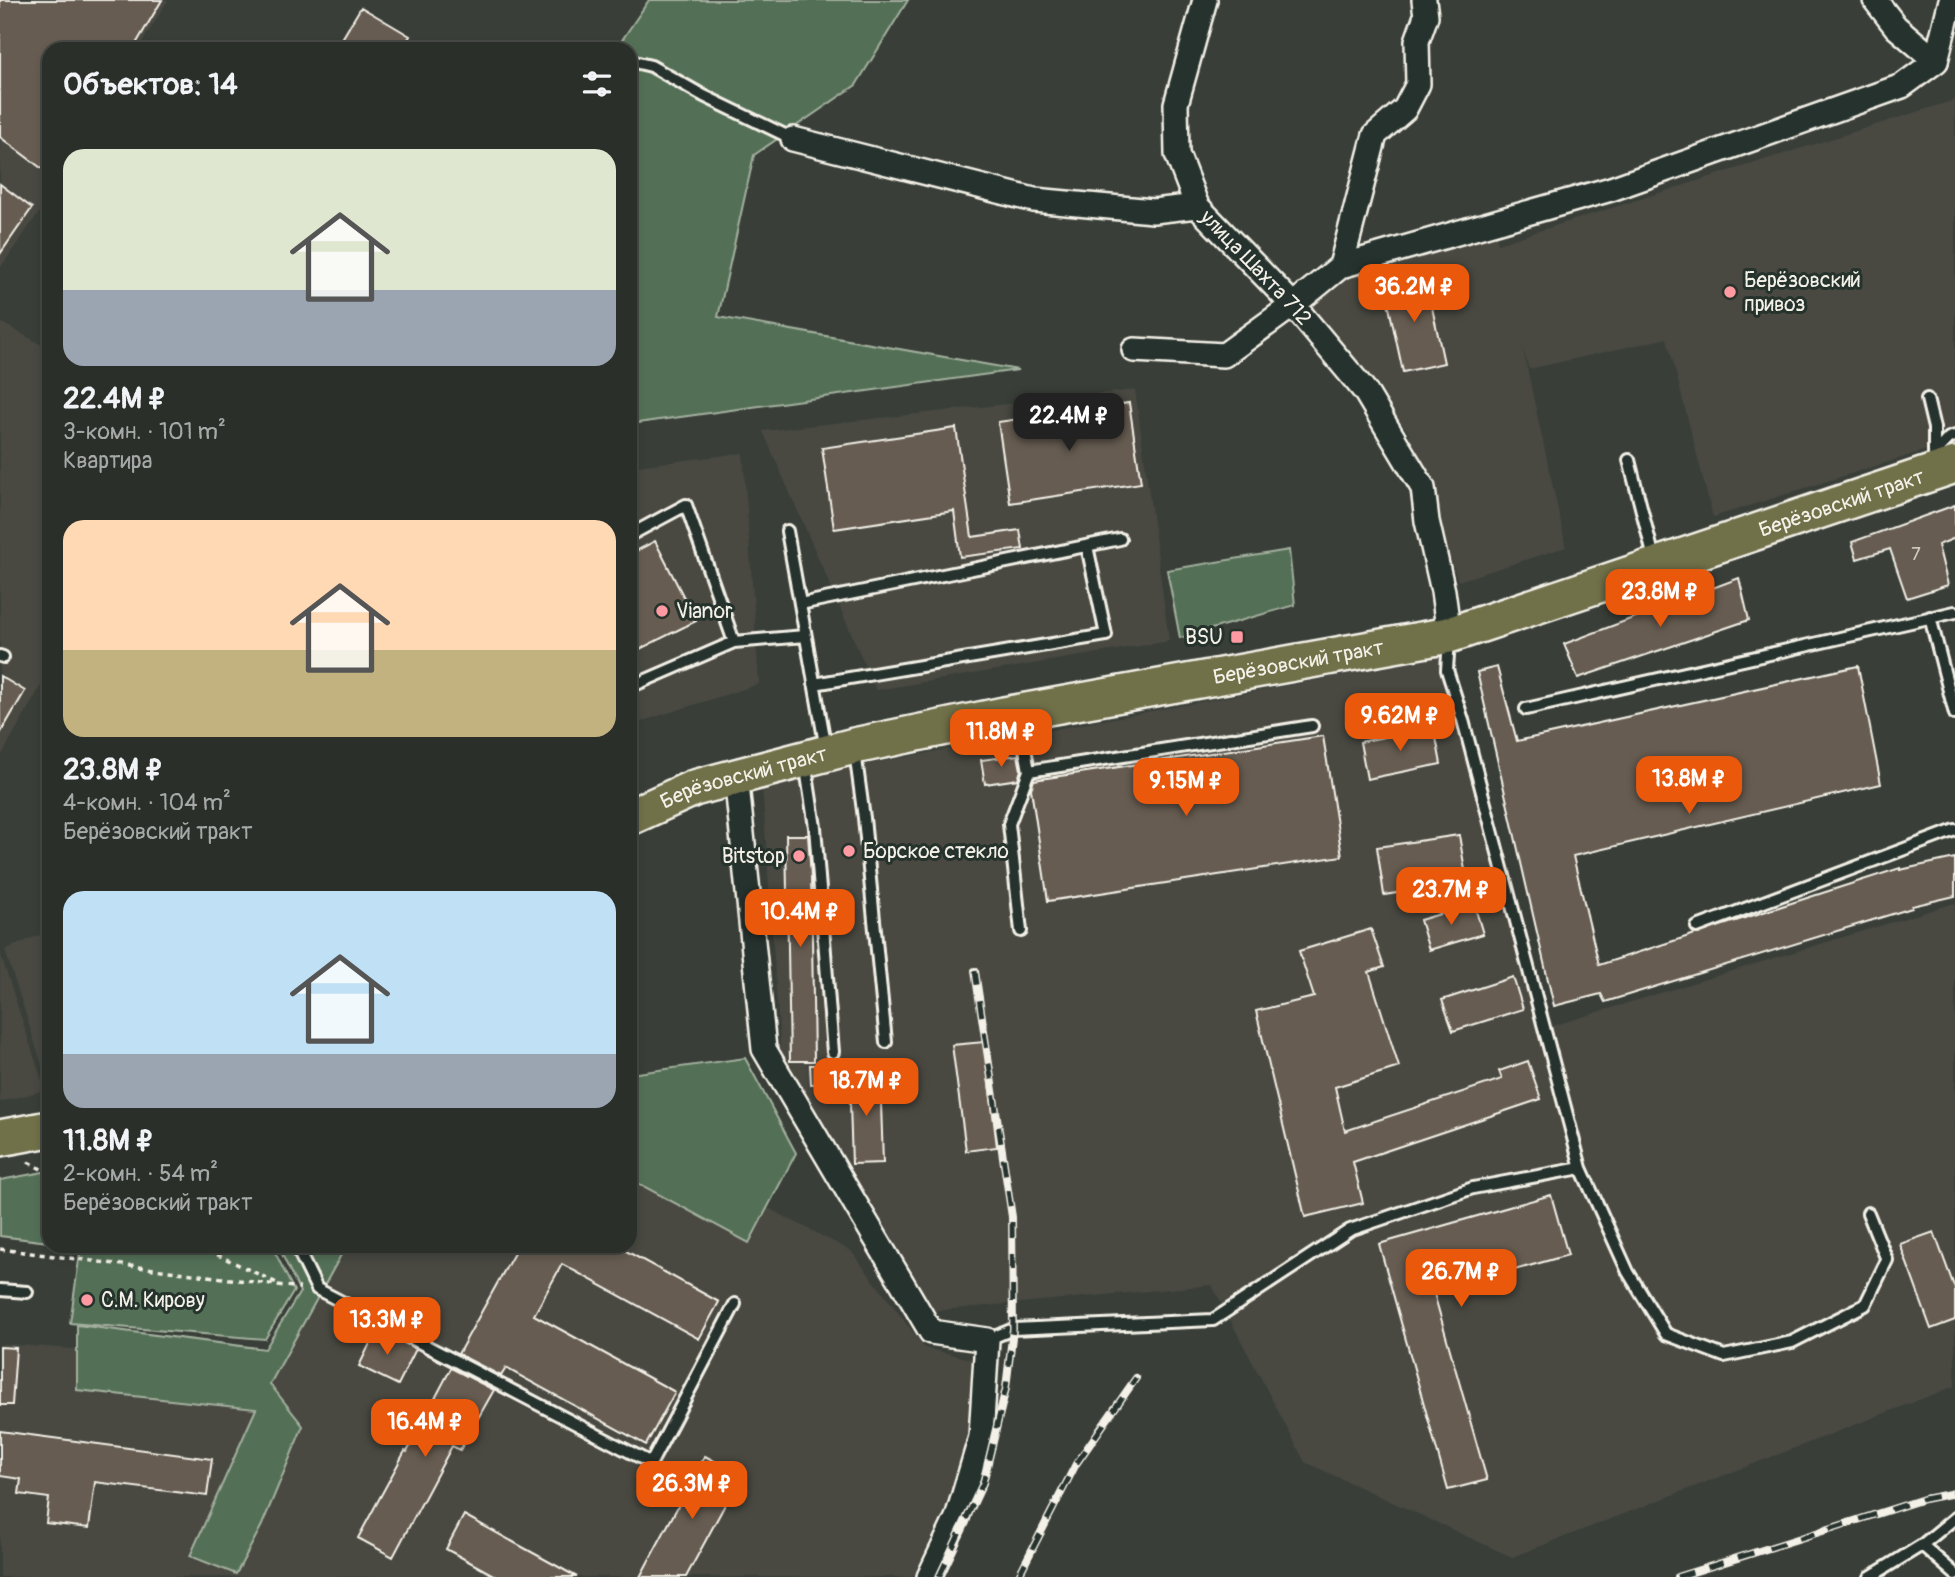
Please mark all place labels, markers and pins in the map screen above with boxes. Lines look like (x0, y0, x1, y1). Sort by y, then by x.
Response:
pin: 36.2M ₽ (1349, 264, 1479, 324)
place label: Берёзовский привоз (1744, 267, 1861, 318)
marker: Берёзовский привоз (1722, 284, 1738, 300)
pin: 22.4M ₽ (1004, 393, 1134, 453)
pin: 23.8M ₽ (1595, 570, 1725, 629)
place label: Vianor (676, 598, 733, 625)
marker: Vianor (654, 603, 670, 619)
place label: BSU (1185, 624, 1223, 651)
marker: BSU (1229, 629, 1245, 645)
pin: 9.62M ₽ (1335, 694, 1465, 753)
pin: 11.8M ₽ (936, 710, 1066, 769)
pin: 13.8M ₽ (1624, 756, 1754, 816)
pin: 9.15M ₽ (1121, 758, 1251, 818)
place label: Борское стекло (863, 838, 1009, 865)
place label: Bitstop (722, 843, 785, 870)
marker: Борское стекло (841, 843, 857, 859)
marker: Bitstop (791, 848, 807, 864)
pin: 23.7M ₽ (1386, 867, 1516, 927)
pin: 10.4M ₽ (735, 890, 865, 949)
pin: 18.7M ₽ (801, 1058, 931, 1118)
pin: 26.7M ₽ (1396, 1250, 1526, 1309)
place label: С.М. Кирову (101, 1287, 205, 1314)
marker: С.М. Кирову (79, 1292, 95, 1308)
pin: 13.3M ₽ (322, 1298, 452, 1357)
pin: 16.4M ₽ (360, 1400, 490, 1459)
pin: 26.3M ₽ (627, 1462, 757, 1521)

